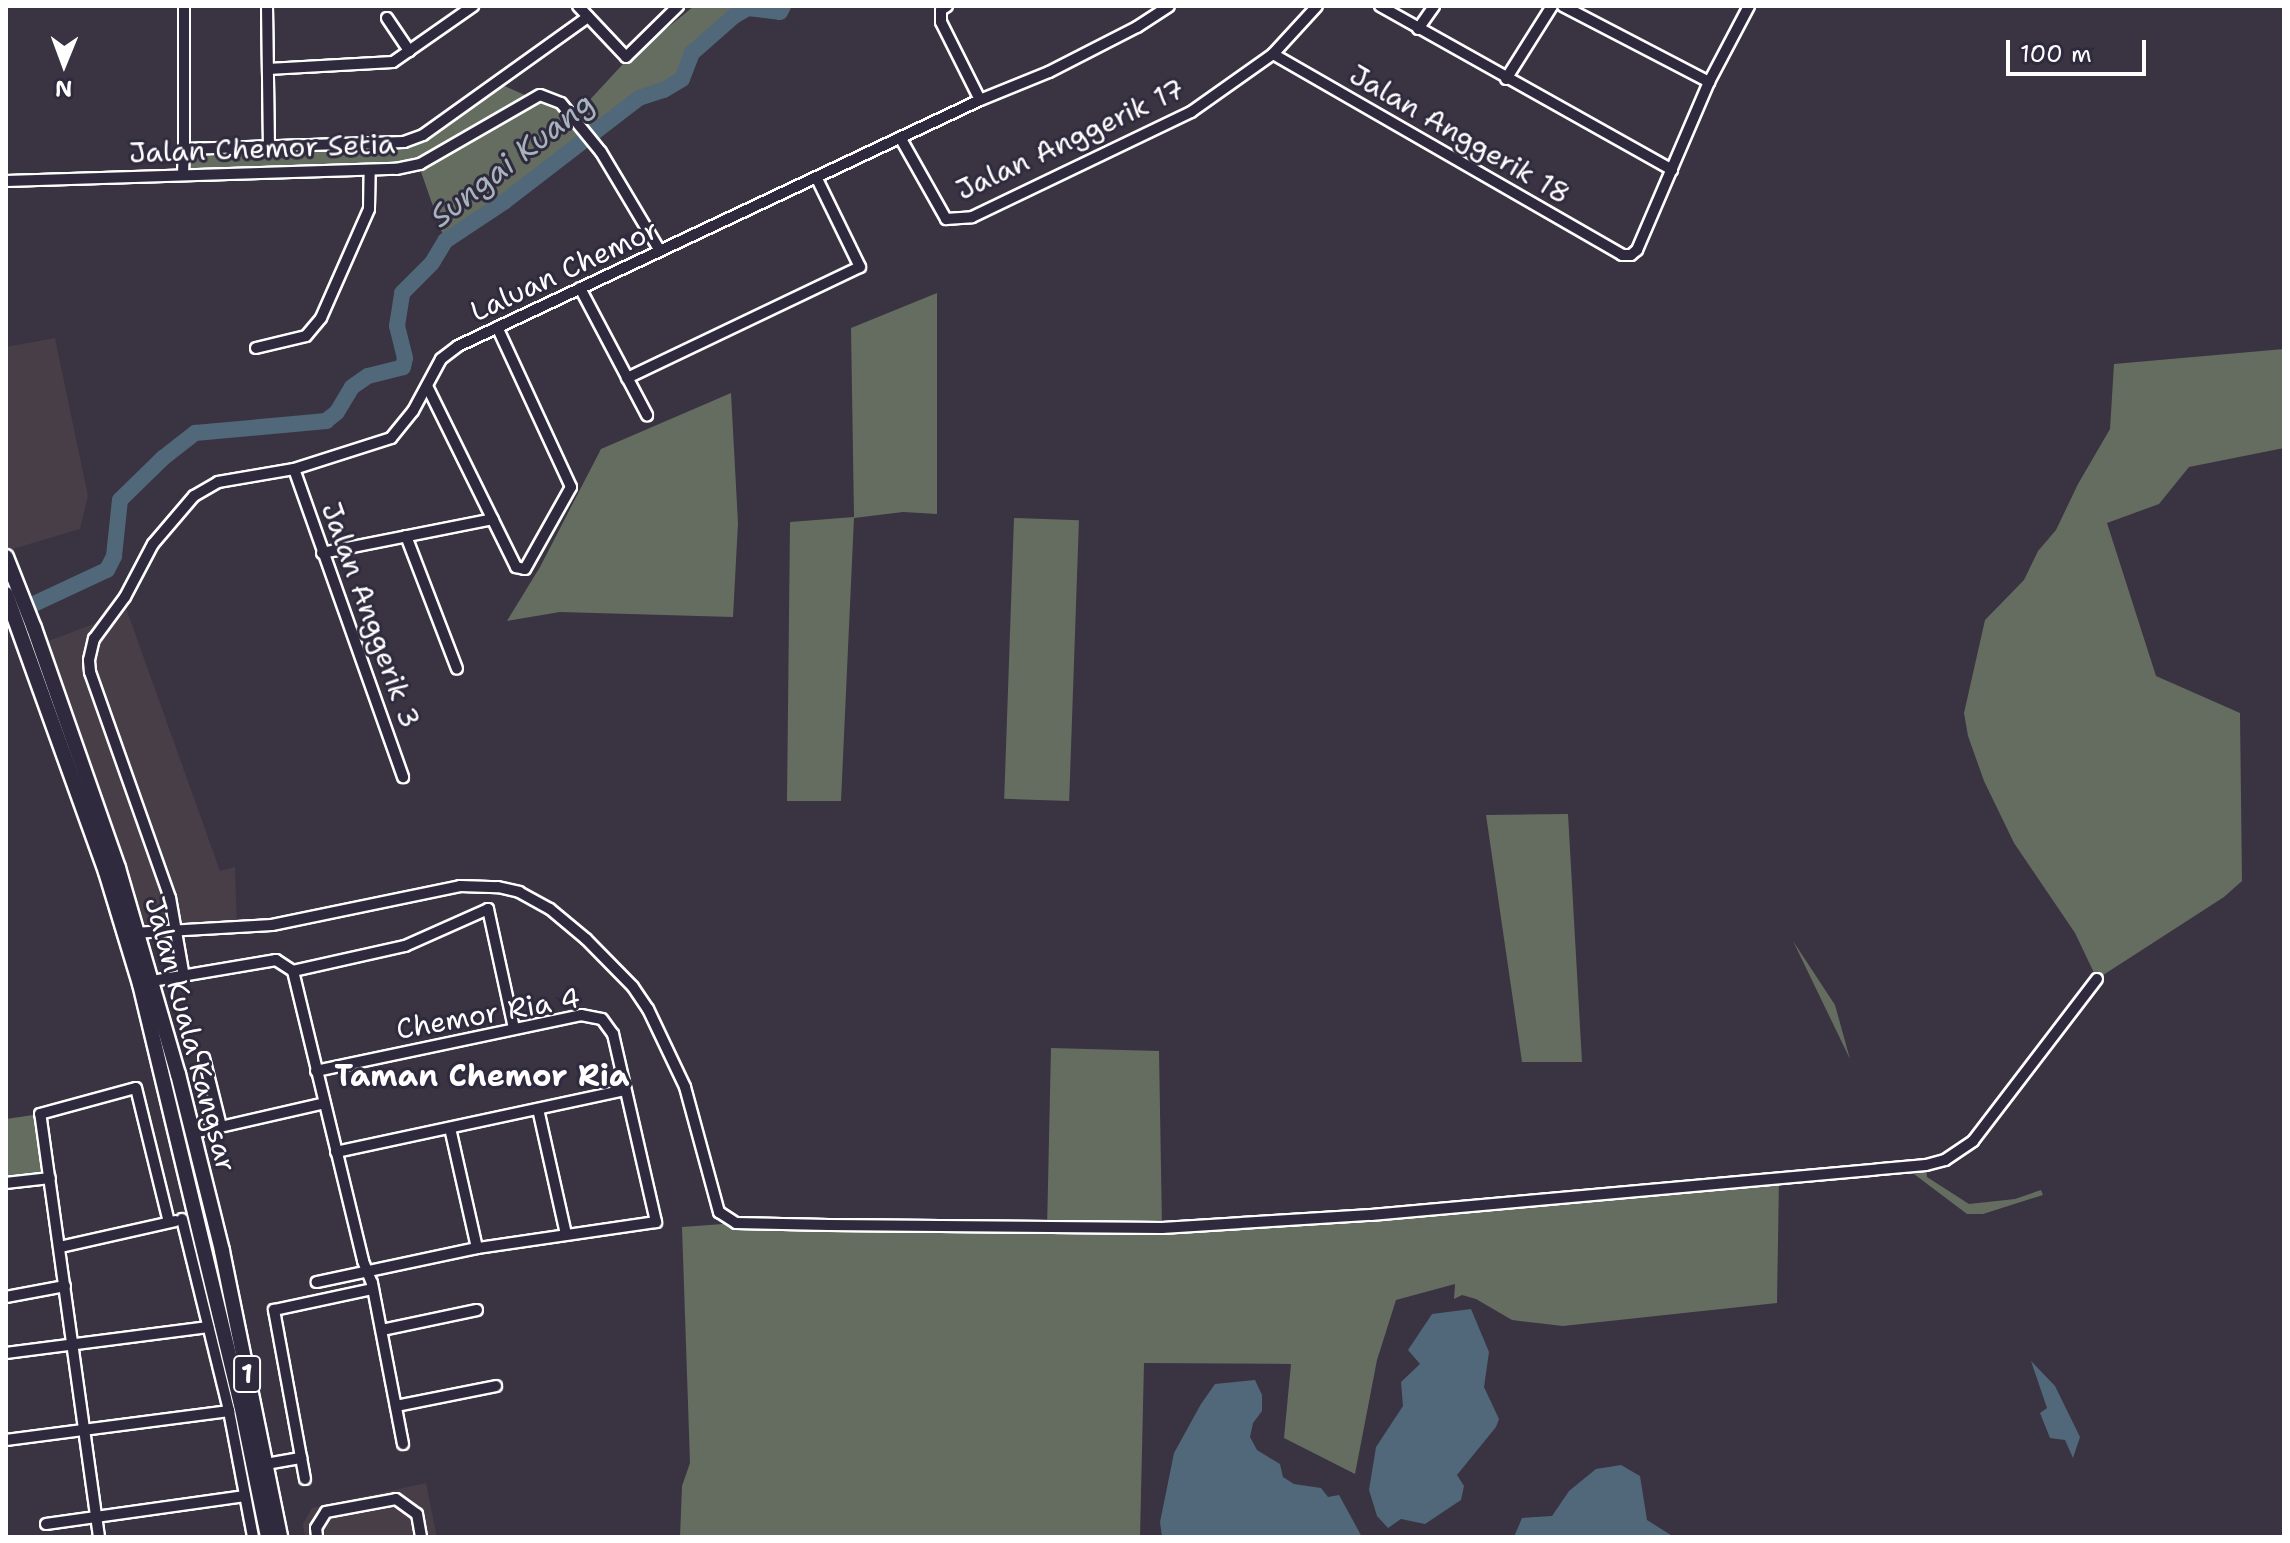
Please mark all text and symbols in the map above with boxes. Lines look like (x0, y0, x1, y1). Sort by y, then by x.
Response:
north arrow (24, 24, 104, 104)
scale bar (2010, 24, 2150, 74)
text: 100 m (2020, 38, 2092, 70)
street label: Jalan Anggerik 18 (1344, 57, 1576, 211)
street label: Jalan Anggerik 17 (951, 71, 1189, 207)
text: N (55, 74, 73, 103)
water label: Sungai Kuang (423, 85, 601, 235)
street label: Jalan Chemor Setia (128, 127, 396, 169)
street label: Laluan Chemor (465, 212, 663, 328)
street label: Jalan Anggerik 3 (315, 498, 427, 732)
street label: Jalan Kuala Kangsar (138, 893, 244, 1175)
street label: Chemor Ria 4 (393, 980, 583, 1046)
district label: Taman Chemor Ria (335, 1058, 629, 1094)
road number: 1 (233, 1352, 261, 1396)

